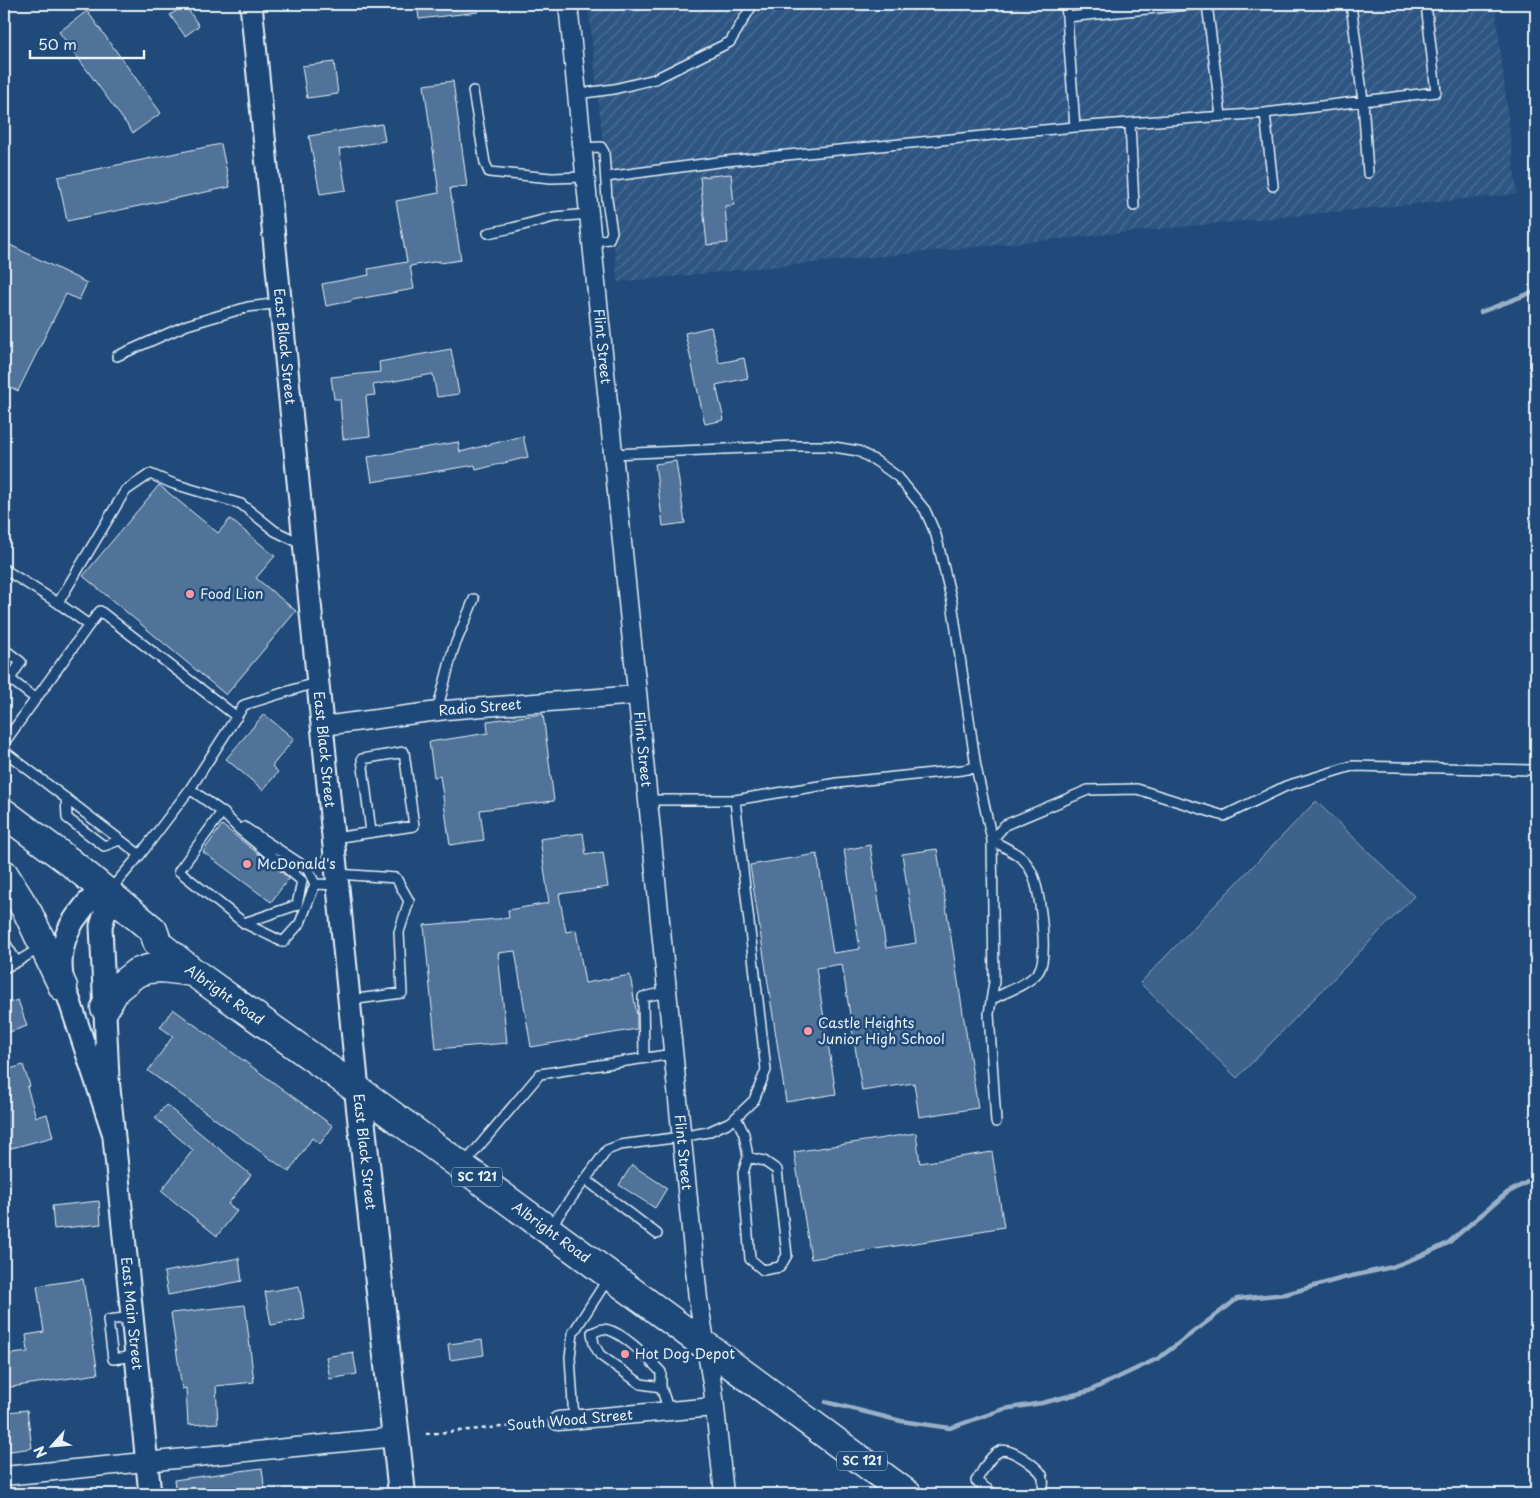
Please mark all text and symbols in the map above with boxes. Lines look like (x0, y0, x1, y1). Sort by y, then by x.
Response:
scale bar (30, 28, 144, 60)
text: 50 m (38, 32, 77, 55)
street label: East Black Street (269, 287, 301, 406)
street label: Flint Street (589, 308, 617, 385)
place label: Food Lion (200, 583, 263, 604)
marker: Food Lion (184, 588, 196, 600)
street label: East Black Street (309, 690, 341, 809)
street label: Radio Street (437, 693, 522, 721)
street label: Flint Street (629, 711, 658, 788)
place label: McDonald's (257, 853, 336, 874)
marker: McDonald's (241, 858, 253, 870)
street label: Albright Road (181, 959, 269, 1030)
place label: Castle Heights Junior High School (818, 1012, 945, 1049)
marker: Castle Heights Junior High School (802, 1025, 814, 1037)
street label: East Black Street (348, 1092, 382, 1211)
street label: Flint Street (670, 1114, 698, 1191)
road number: SC 121 (452, 1168, 502, 1186)
street label: Albright Road (508, 1196, 595, 1268)
street label: East Main Street (116, 1256, 148, 1371)
place label: Hot Dog Depot (635, 1343, 735, 1364)
marker: Hot Dog Depot (619, 1348, 631, 1360)
street label: South Wood Street (506, 1404, 634, 1435)
north arrow (28, 1420, 78, 1470)
text: N (28, 1442, 52, 1462)
road number: SC 121 (837, 1452, 887, 1470)

